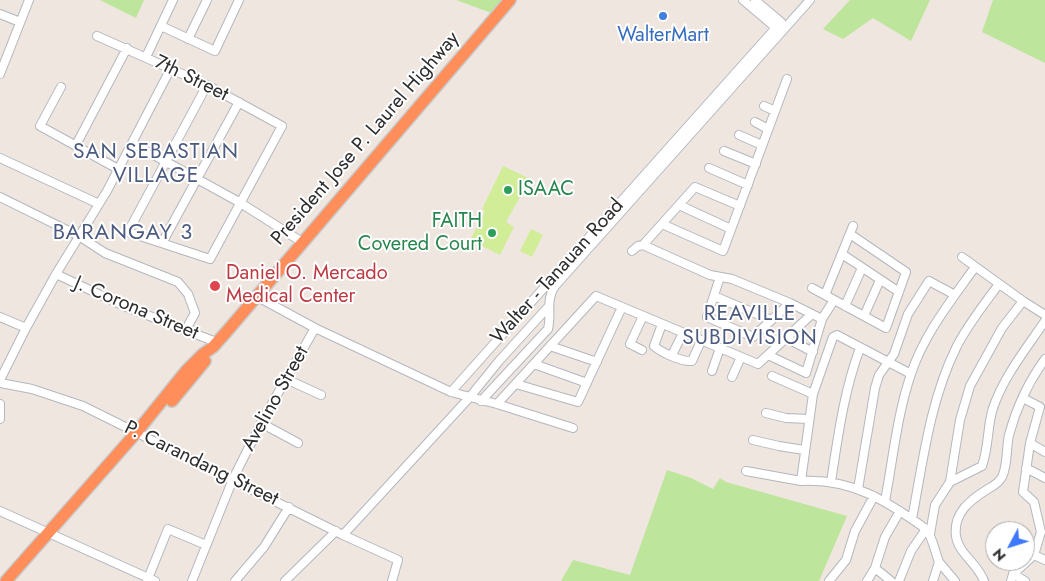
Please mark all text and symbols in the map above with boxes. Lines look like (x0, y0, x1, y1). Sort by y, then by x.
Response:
marker: WalterMart (657, 10, 669, 22)
place label: WalterMart (617, 24, 709, 48)
street label: President Jose P. Laurel Highway (267, 27, 465, 251)
street label: 7th Street (150, 51, 232, 107)
district label: SAN SEBASTIAN VILLAGE (71, 140, 241, 190)
place label: ISAAC (518, 178, 574, 202)
marker: ISAAC (502, 184, 514, 196)
street label: Walter - Tanauan Road (487, 194, 629, 350)
place label: FAITH Covered Court (358, 210, 482, 257)
district label: BARANGAY 3 (51, 221, 195, 247)
marker: FAITH Covered Court (486, 227, 498, 239)
place label: Daniel O. Mercado Medical Center (226, 262, 388, 309)
street label: J. Corona Street (70, 272, 202, 346)
marker: Daniel O. Mercado Medical Center (208, 279, 222, 293)
district label: REAVILLE SUBDIVISION (681, 302, 819, 352)
street label: Avelino Street (237, 342, 315, 456)
street label: P. Carandang Street (120, 416, 282, 512)
north arrow (985, 521, 1035, 571)
text: N (988, 544, 1011, 566)

